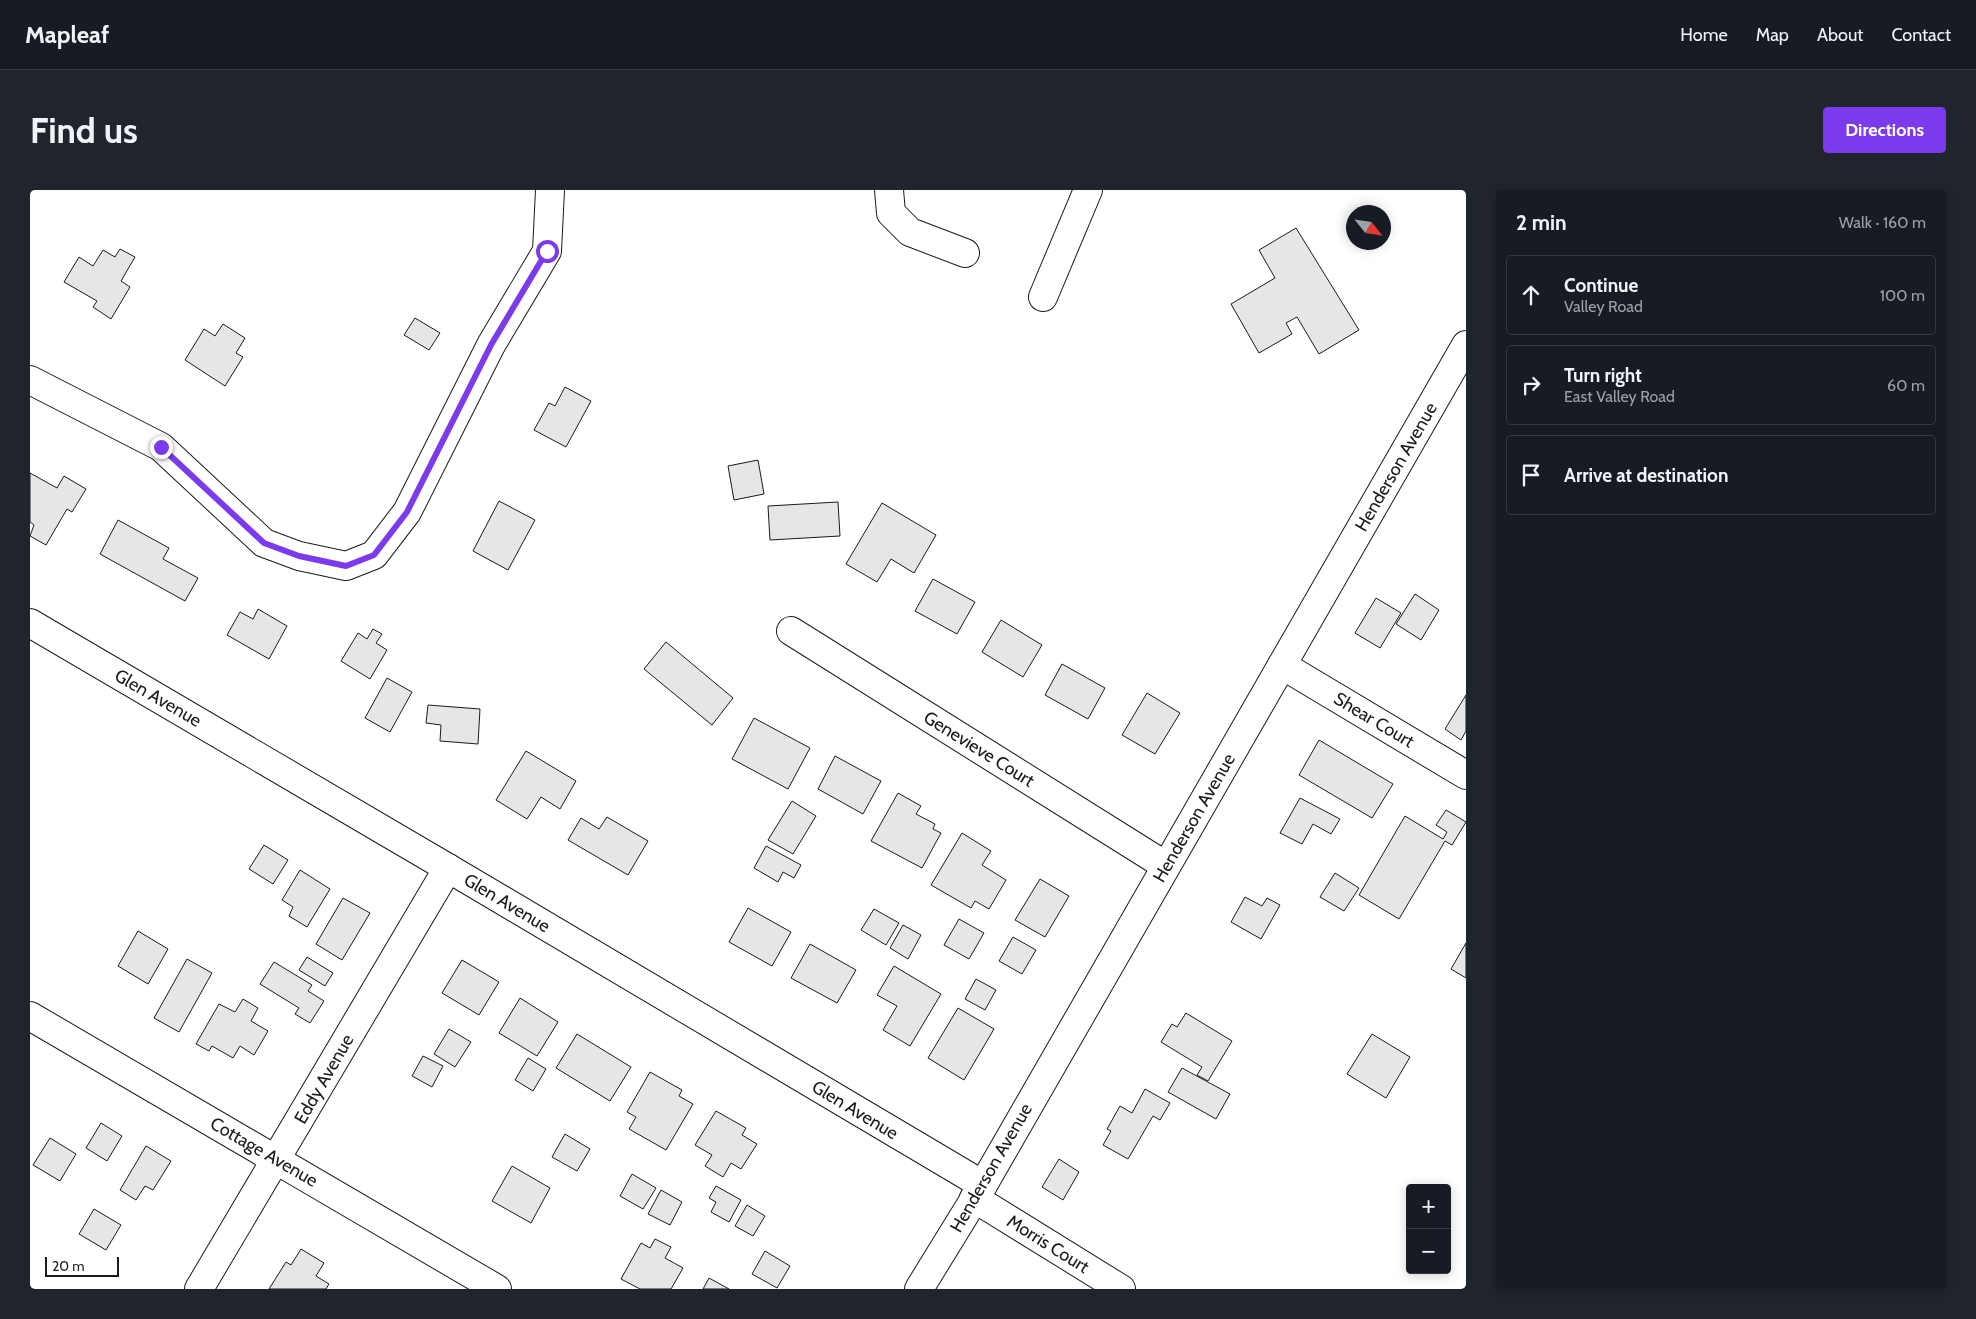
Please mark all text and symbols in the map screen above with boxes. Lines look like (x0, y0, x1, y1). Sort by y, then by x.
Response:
text: Mapleaf (25, 20, 109, 49)
text: Home (1680, 24, 1728, 46)
text: Map (1756, 24, 1789, 46)
text: About (1817, 24, 1863, 46)
text: Contact (1891, 24, 1951, 46)
button: Directions (1823, 107, 1946, 153)
text: Find us (30, 109, 138, 152)
north arrow (1346, 205, 1391, 250)
text: 2 min (1516, 210, 1567, 235)
text: Walk · 160 m (1839, 213, 1926, 232)
route start (536, 240, 559, 263)
text: Continue (1564, 274, 1638, 297)
icon: ahead (1517, 281, 1545, 309)
text: 100 m (1880, 286, 1925, 305)
text: Valley Road (1564, 297, 1643, 316)
text: Turn right (1564, 364, 1642, 387)
icon: right (1517, 371, 1545, 399)
text: 60 m (1887, 376, 1925, 395)
text: East Valley Road (1564, 387, 1675, 406)
street label: Henderson Avenue (1350, 399, 1442, 535)
route end (150, 436, 173, 459)
icon: arrive (1517, 461, 1545, 489)
text: Arrive at destination (1564, 464, 1728, 487)
street label: Glen Avenue (111, 664, 205, 732)
street label: Shear Court (1330, 687, 1418, 753)
street label: Genevieve Court (920, 706, 1038, 792)
street label: Henderson Avenue (1148, 750, 1240, 886)
street label: Glen Avenue (460, 869, 554, 937)
street label: Eddy Avenue (290, 1030, 358, 1128)
street label: Glen Avenue (808, 1076, 902, 1144)
street label: Henderson Avenue (945, 1100, 1037, 1236)
street label: Cottage Avenue (206, 1112, 322, 1192)
map controls (1406, 1184, 1451, 1274)
button: + (1406, 1184, 1451, 1229)
street label: Morris Court (1003, 1210, 1093, 1278)
button: − (1406, 1229, 1451, 1274)
scale bar (45, 1254, 119, 1277)
text: 20 m (52, 1257, 85, 1275)

